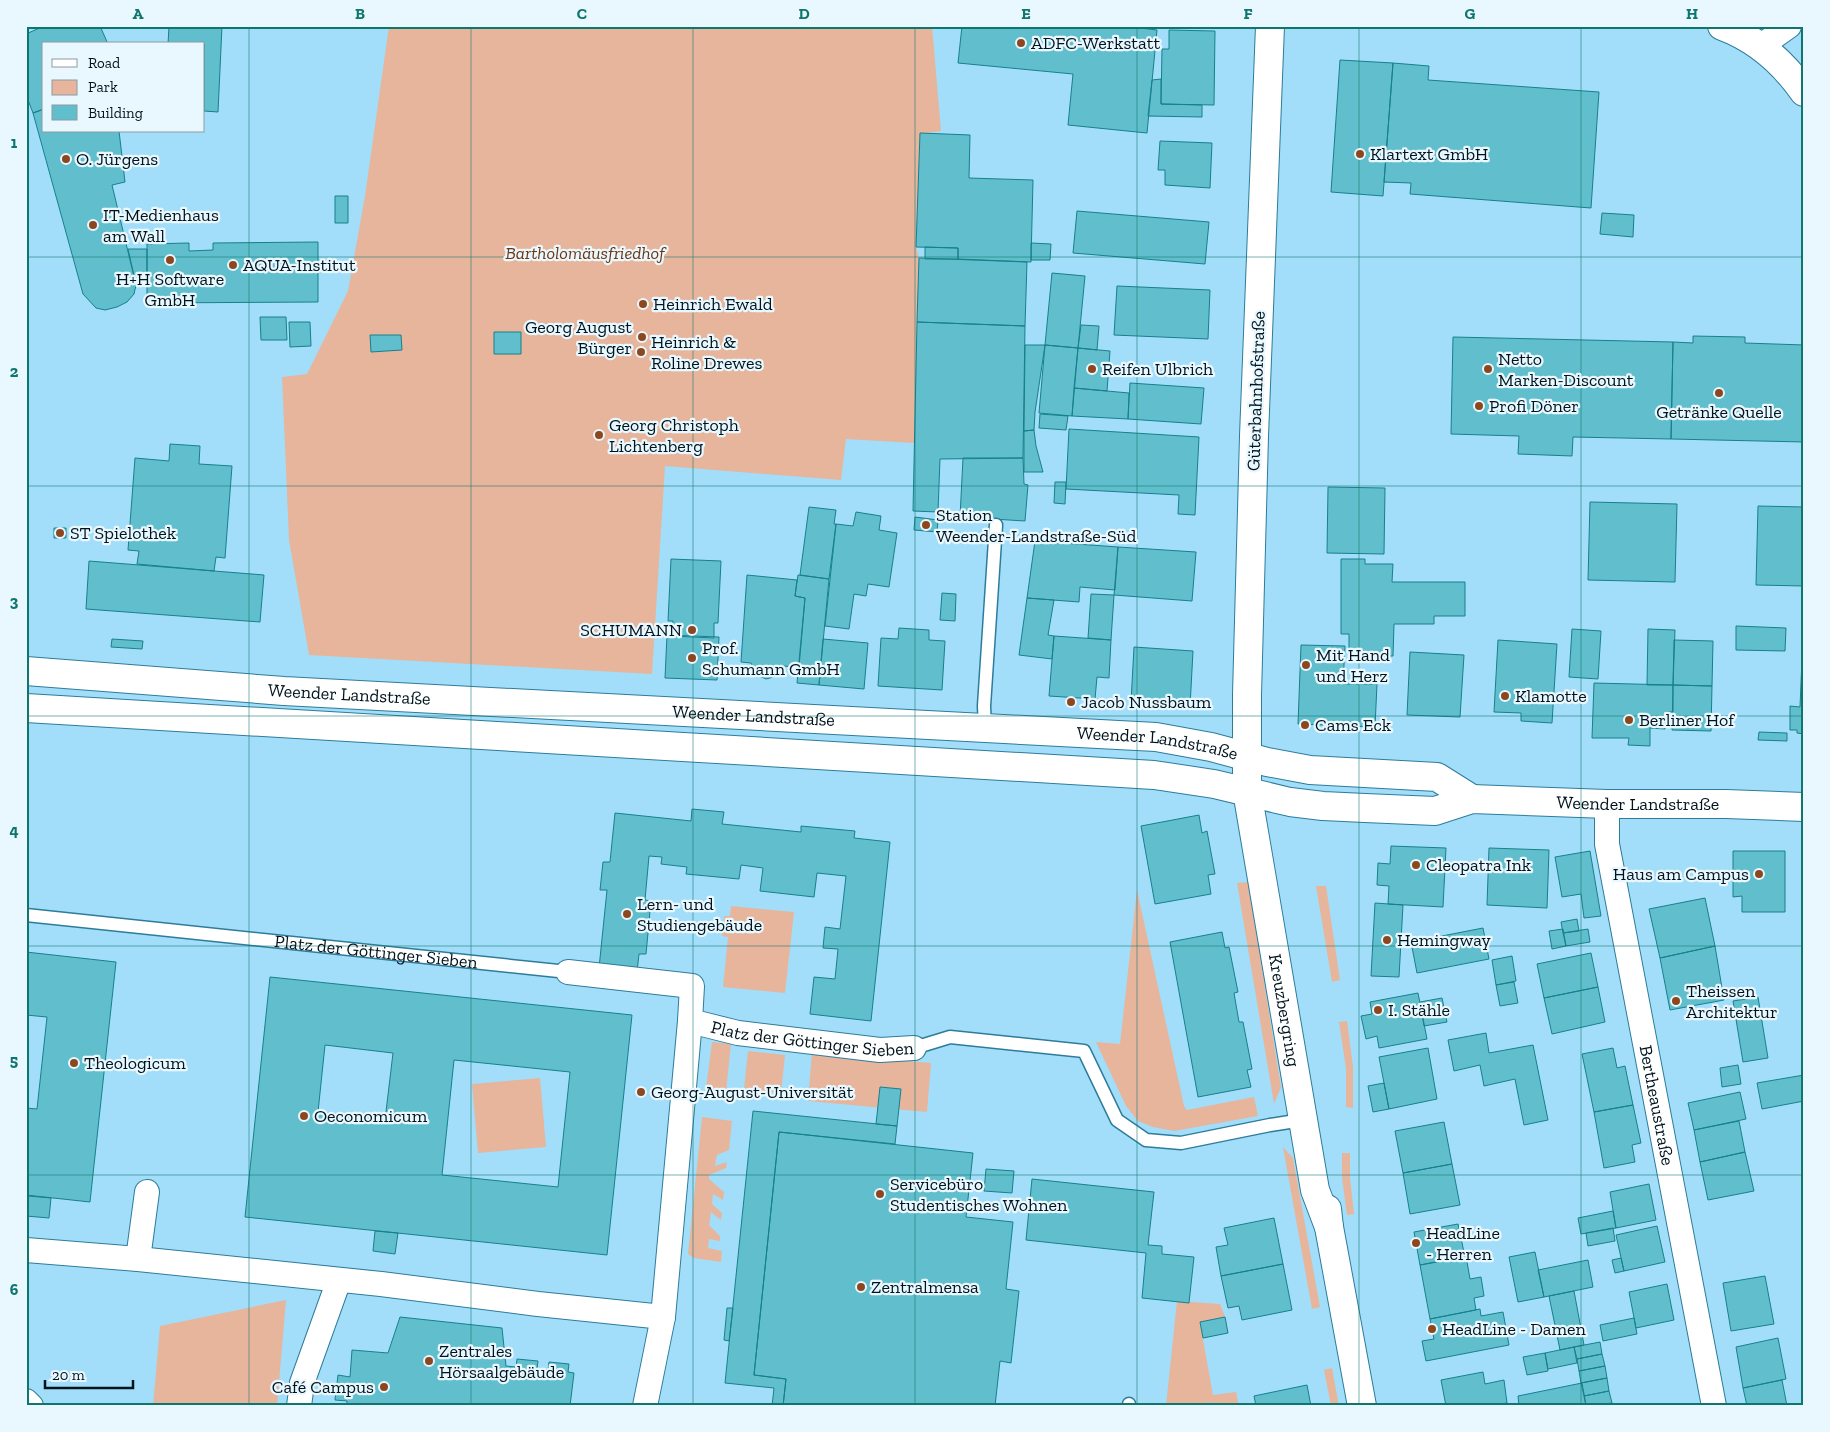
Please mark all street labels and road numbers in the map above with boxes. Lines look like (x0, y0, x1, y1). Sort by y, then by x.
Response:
street label: Güterbahnhofstraße (1242, 311, 1270, 471)
street label: Weender Landstraße (267, 679, 431, 710)
street label: Weender Landstraße (672, 700, 835, 731)
street label: Weender Landstraße (1076, 722, 1240, 765)
street label: Weender Landstraße (1556, 791, 1719, 815)
street label: Platz der Göttinger Sieben (273, 930, 480, 974)
street label: Kreuzbergring (1264, 952, 1305, 1069)
street label: Platz der Göttinger Sieben (709, 1016, 915, 1061)
street label: Bertheaustraße (1635, 1043, 1679, 1167)

